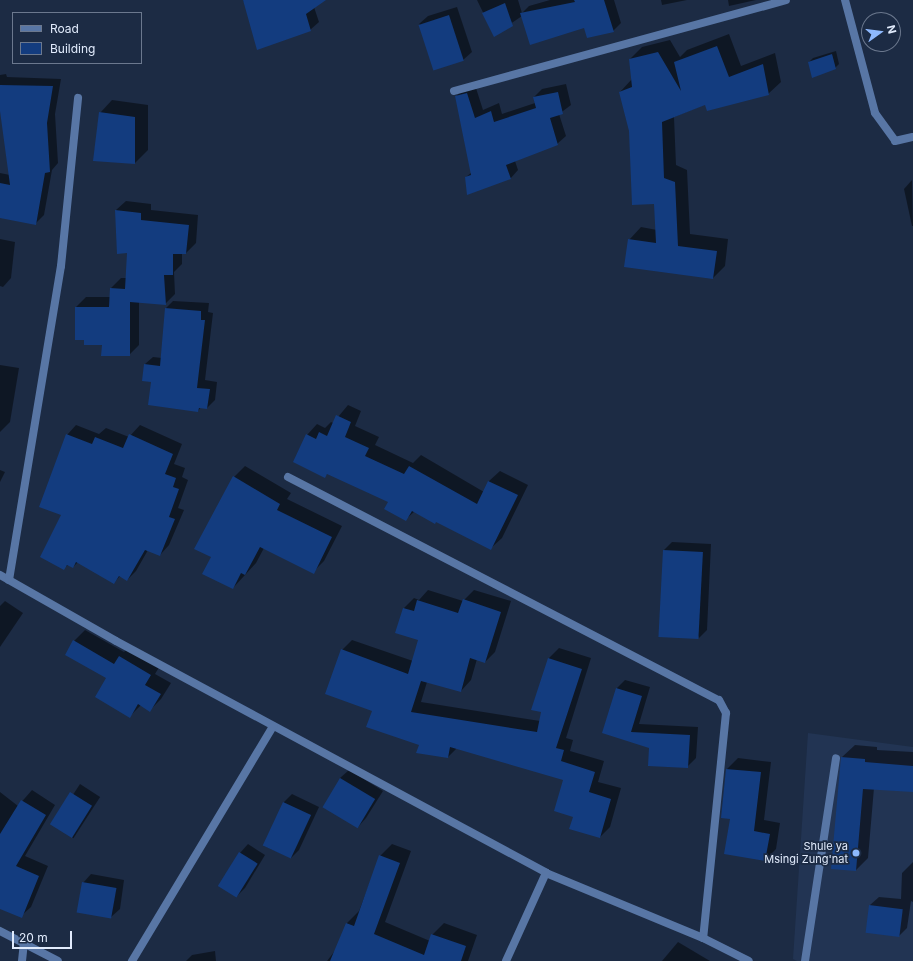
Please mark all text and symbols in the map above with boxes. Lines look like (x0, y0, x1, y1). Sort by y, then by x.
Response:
legend (12, 12, 142, 64)
north arrow (861, 12, 901, 52)
text: Road (50, 21, 79, 36)
text: N (884, 24, 899, 35)
text: Building (50, 41, 95, 56)
place label: Shule ya Msingi Zung'nat (764, 840, 848, 866)
marker: Shule ya Msingi Zung'nat (851, 848, 861, 858)
scale bar (14, 923, 74, 949)
text: 20 m (19, 930, 48, 945)

